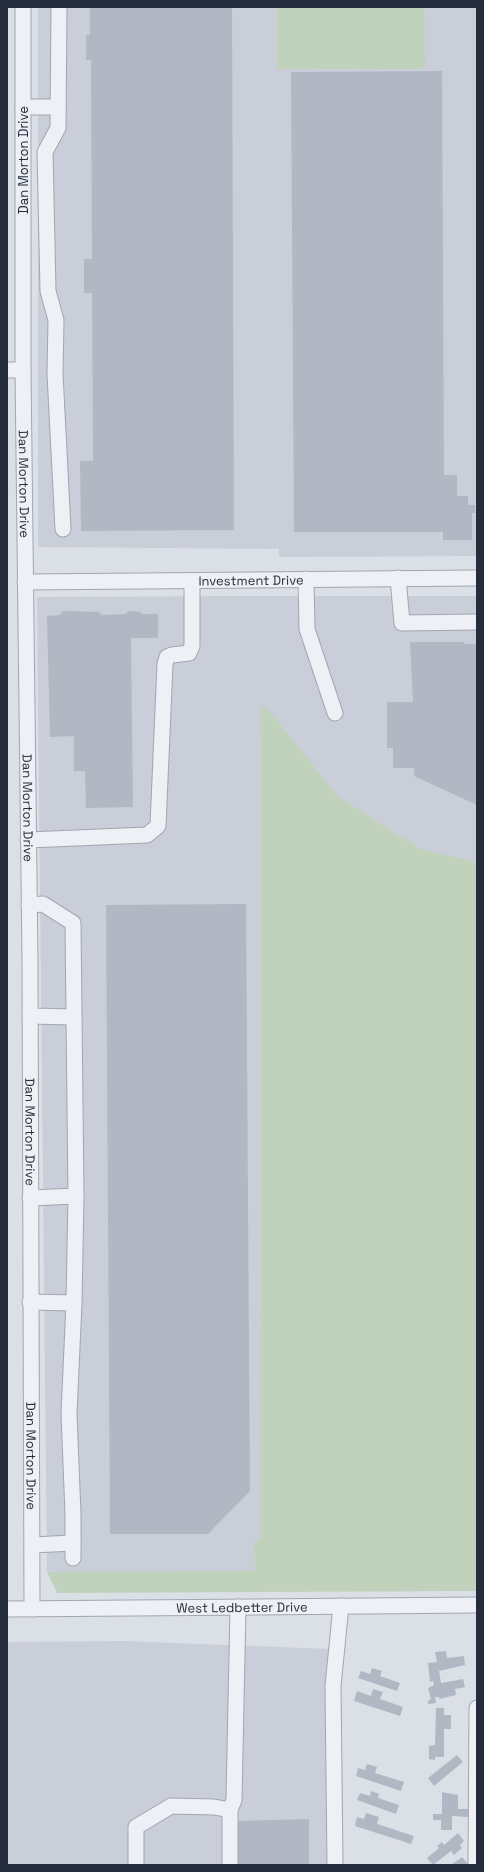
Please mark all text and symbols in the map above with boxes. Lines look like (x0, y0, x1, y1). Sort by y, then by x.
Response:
street label: Dan Morton Drive (15, 106, 32, 214)
street label: Dan Morton Drive (15, 430, 33, 538)
street label: Investment Drive (198, 572, 304, 589)
street label: Dan Morton Drive (19, 754, 37, 862)
street label: Dan Morton Drive (21, 1078, 39, 1186)
street label: Dan Morton Drive (22, 1402, 40, 1510)
street label: West Ledbetter Drive (176, 1598, 308, 1617)

